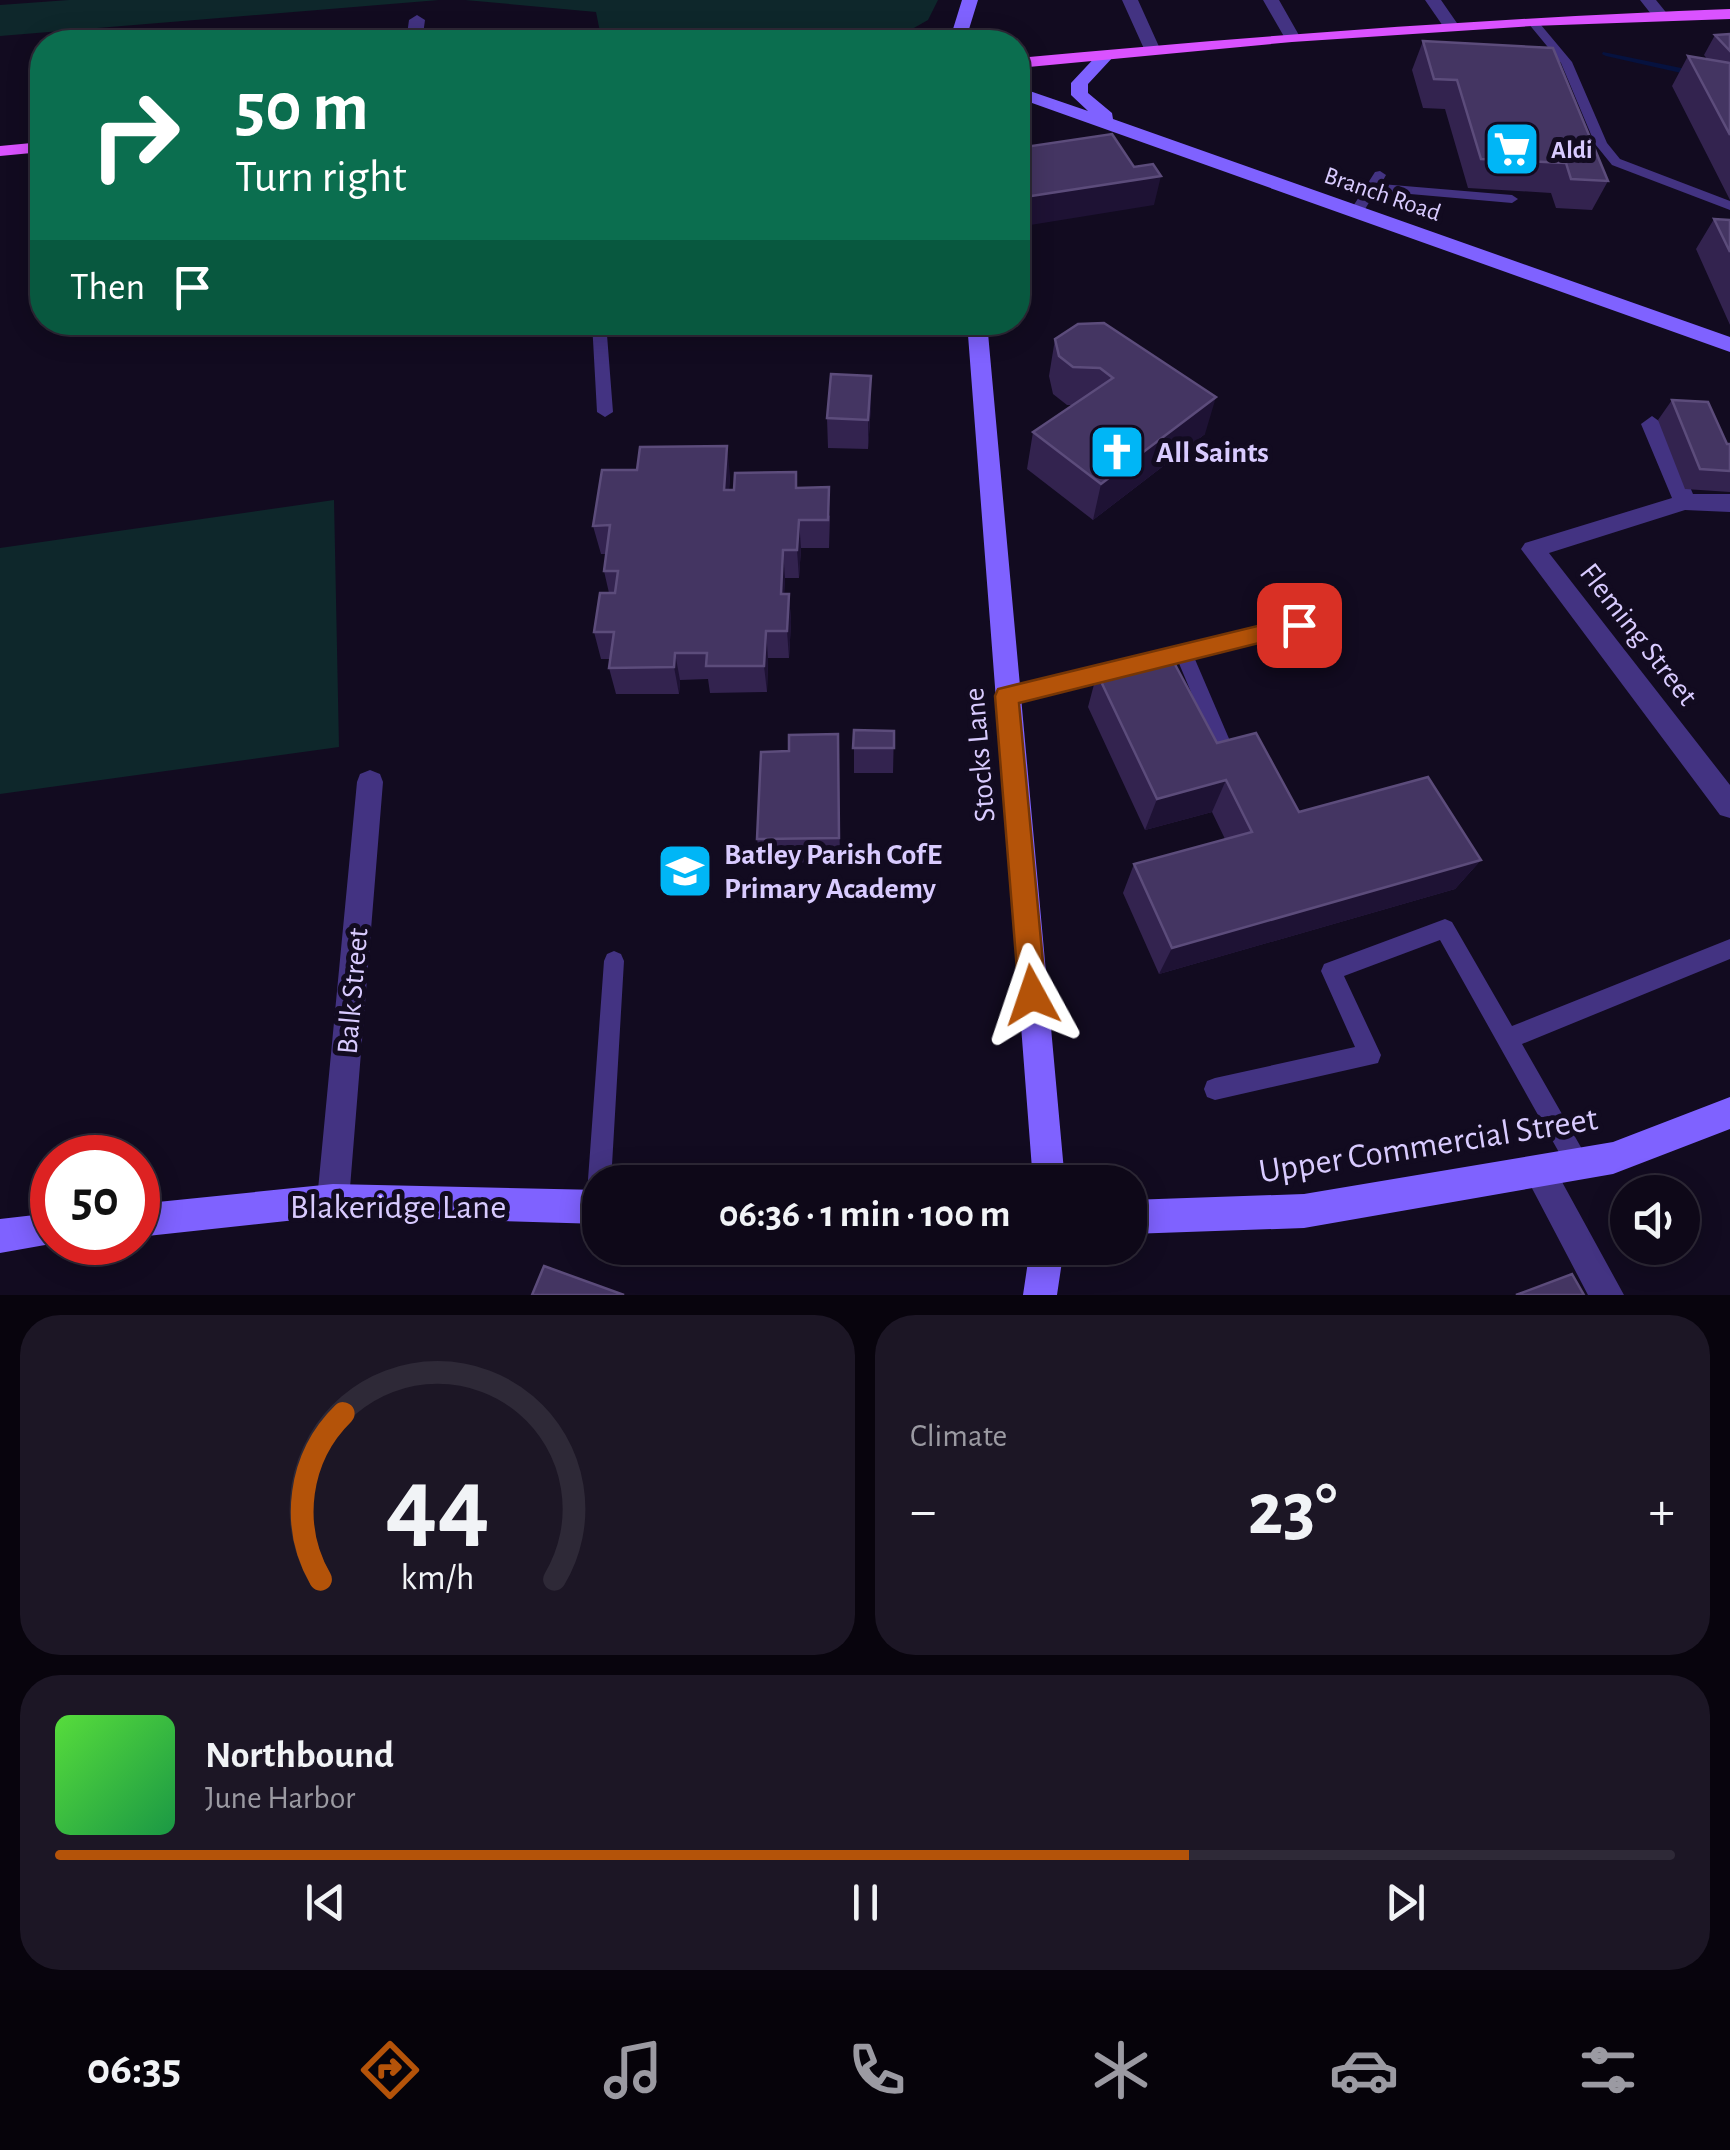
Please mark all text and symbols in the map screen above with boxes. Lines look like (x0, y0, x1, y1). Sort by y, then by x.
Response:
icon: right (70, 70, 200, 200)
text: 50 m (235, 73, 369, 143)
supermarket icon: Aldi (1482, 119, 1542, 179)
place label: Aldi (1551, 138, 1592, 163)
text: Turn right (235, 155, 407, 200)
street label: Branch Road (1321, 163, 1444, 226)
icon: arrive (165, 260, 220, 315)
text: Then (70, 269, 145, 307)
church icon: All Saints (1087, 422, 1147, 482)
place label: All Saints (1156, 438, 1269, 468)
street label: Fleming Street (1574, 558, 1703, 712)
pin (1257, 583, 1342, 668)
icon: arrive (1272, 598, 1327, 653)
street label: Stocks Lane (959, 687, 1001, 823)
place label: Batley Parish CofE Primary Academy (724, 840, 942, 904)
school or university icon: Batley Parish CofE Primary Academy (655, 841, 715, 901)
street label: Balk Street (333, 926, 373, 1055)
position arrow (980, 943, 1084, 1047)
street label: Upper Commercial Street (1256, 1101, 1600, 1190)
speed limit sign: 50 (30, 1135, 160, 1265)
map controls (1610, 1175, 1700, 1265)
button: sound (1610, 1175, 1700, 1265)
street label: Blakeridge Lane (290, 1190, 506, 1225)
text: 06:36 · 1 min · 100 m (719, 1196, 1010, 1234)
text: Climate (910, 1420, 1007, 1452)
text: 44 (385, 1454, 490, 1558)
text: 23° (1248, 1473, 1337, 1548)
text: − (910, 1484, 936, 1539)
text: + (1649, 1484, 1675, 1539)
text: km/h (401, 1560, 474, 1596)
text: Northbound (205, 1737, 394, 1775)
text: June Harbor (205, 1782, 355, 1814)
icon: previous (298, 1875, 353, 1930)
icon: pause (838, 1875, 893, 1930)
icon: next (1378, 1875, 1433, 1930)
icon: directions (355, 2035, 425, 2105)
icon: music (598, 2035, 668, 2105)
icon: phone (842, 2035, 912, 2105)
icon: climate (1086, 2035, 1156, 2105)
icon: car (1329, 2035, 1399, 2105)
icon: filters (1573, 2035, 1643, 2105)
text: 06:35 (87, 2047, 181, 2092)

